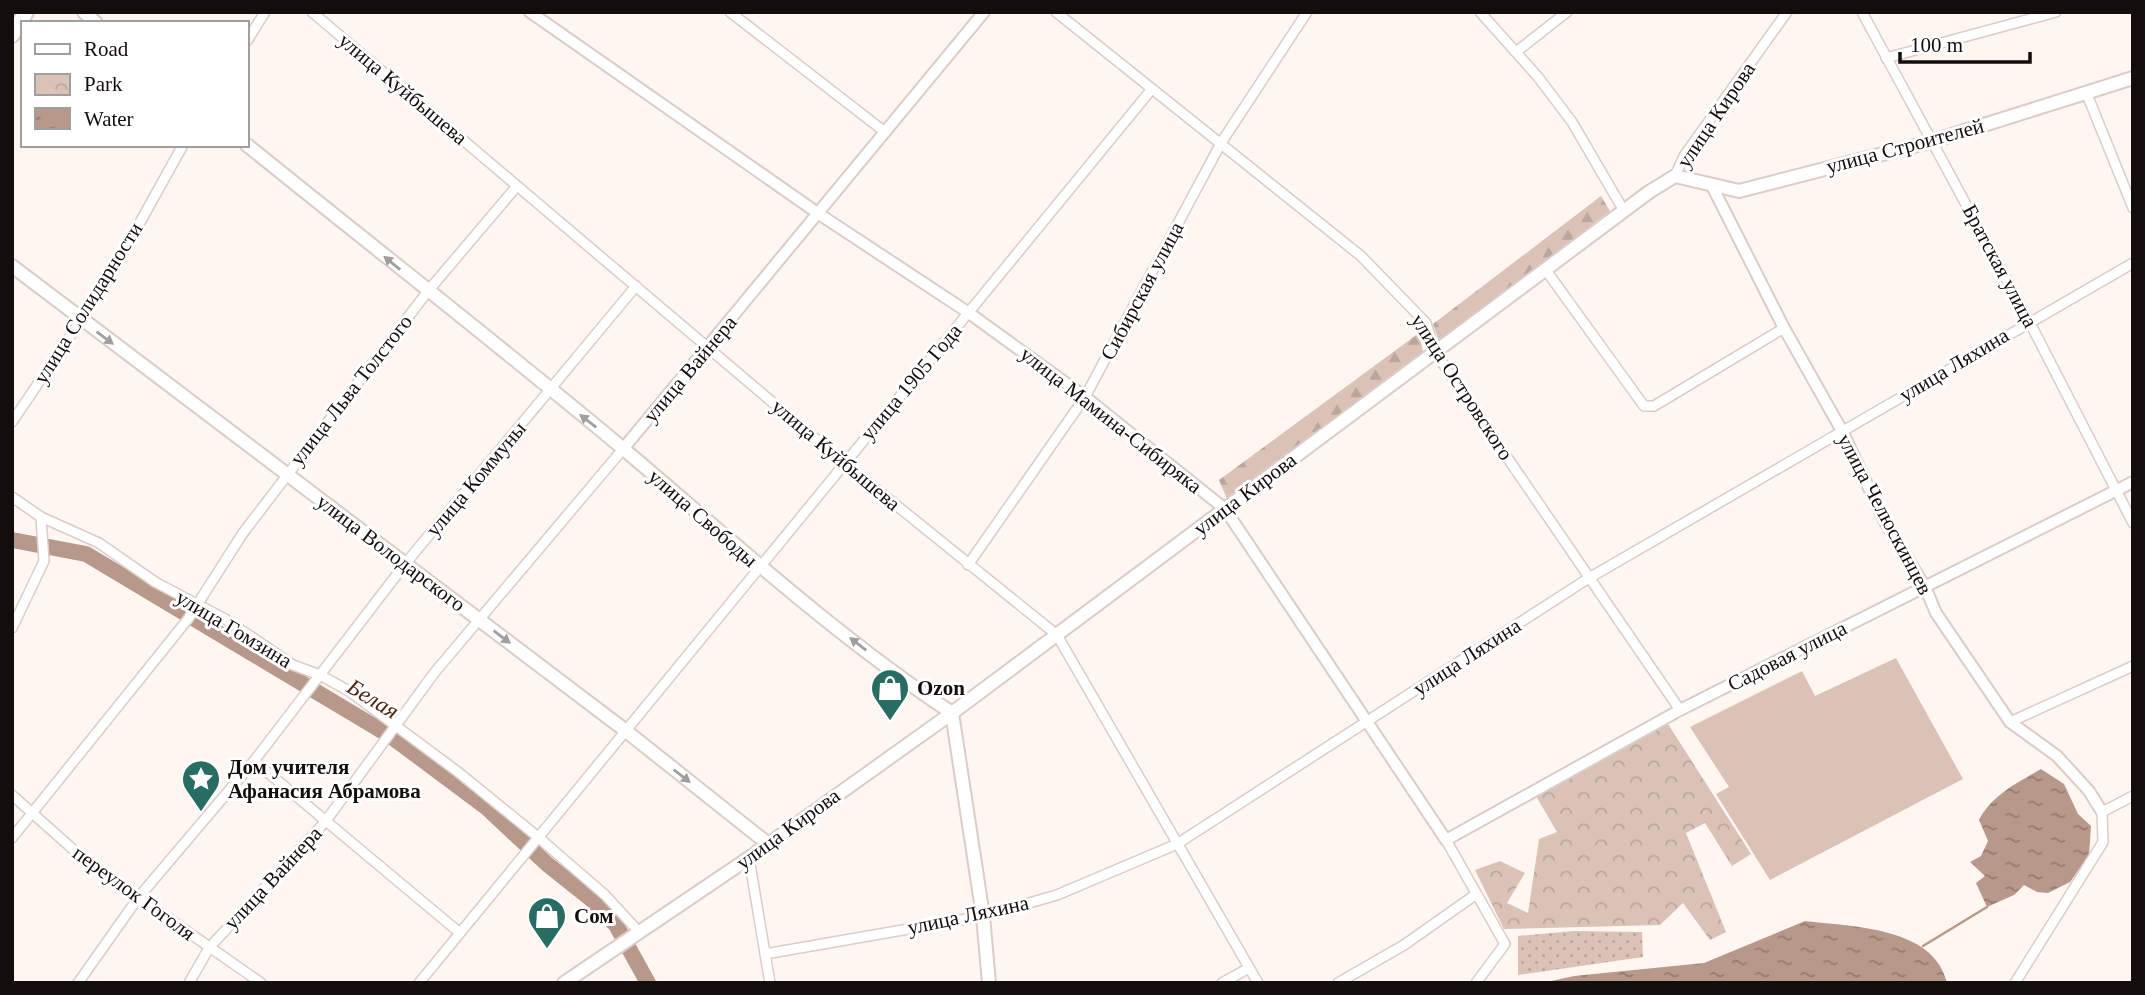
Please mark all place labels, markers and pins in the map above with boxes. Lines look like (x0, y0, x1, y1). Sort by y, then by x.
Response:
shop icon: Ozon (869, 667, 911, 722)
place label: Ozon (917, 676, 965, 700)
place label: Дом учителя Афанасия Абрамова (228, 755, 421, 803)
place icon: Дом учителя Афанасия Абрамова (180, 758, 222, 813)
shop icon: Сом (526, 895, 568, 950)
place label: Сом (574, 904, 614, 928)

